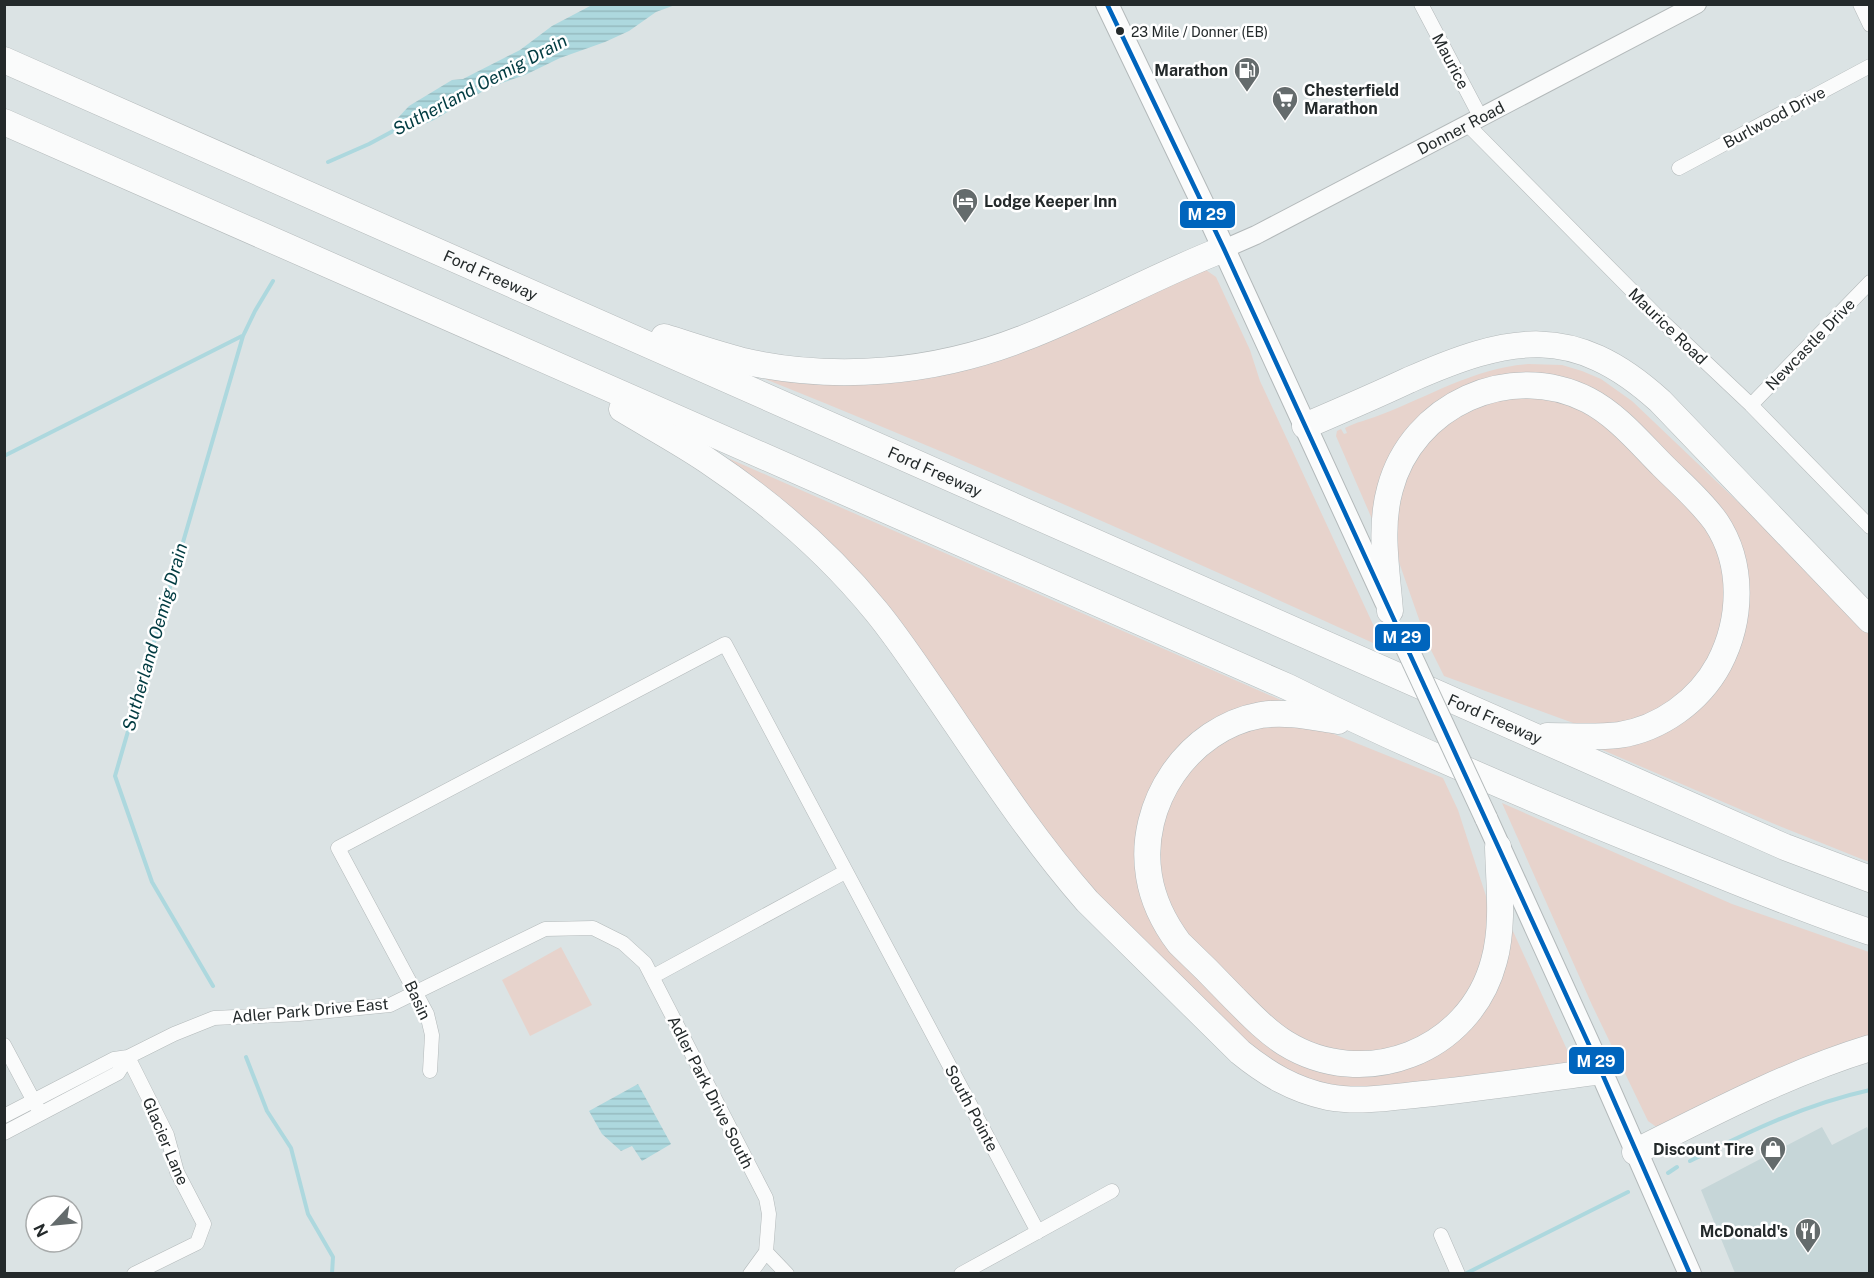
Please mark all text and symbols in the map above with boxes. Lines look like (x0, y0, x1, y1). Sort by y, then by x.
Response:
place label: 23 Mile / Donner (EB) (1131, 24, 1268, 40)
marker: 23 Mile / Donner (EB) (1114, 25, 1126, 37)
water label: Sutherland Oemig Drain (389, 30, 571, 139)
street label: Maurice (1428, 30, 1473, 92)
fuel station icon: Marathon (1232, 55, 1262, 93)
place label: Marathon (1154, 61, 1228, 80)
place label: Chesterfield Marathon (1304, 81, 1399, 118)
street label: Burlwood Drive (1720, 83, 1829, 152)
supermarket icon: Chesterfield Marathon (1270, 84, 1300, 122)
street label: Donner Road (1414, 98, 1508, 159)
hotel icon: Lodge Keeper Inn (950, 186, 980, 224)
place label: Lodge Keeper Inn (984, 192, 1117, 211)
line badge: M 29 (1179, 200, 1236, 229)
text: M 29 (1188, 205, 1227, 224)
street label: Ford Freeway (440, 246, 541, 305)
street label: Maurice Road (1624, 284, 1711, 369)
street label: Newcastle Drive (1762, 294, 1859, 394)
street label: Ford Freeway (885, 443, 985, 501)
water label: Sutherland Oemig Drain (118, 540, 191, 733)
line badge: M 29 (1374, 623, 1431, 652)
text: M 29 (1383, 628, 1422, 647)
street label: Ford Freeway (1445, 690, 1545, 749)
street label: Basin (400, 978, 435, 1023)
street label: Adler Park Drive East (231, 994, 389, 1027)
street label: Adler Park Drive South (664, 1013, 757, 1172)
line badge: M 29 (1568, 1046, 1625, 1075)
text: M 29 (1577, 1052, 1616, 1071)
street label: South Pointe (941, 1062, 1002, 1155)
street label: Glacier Lane (139, 1095, 192, 1188)
shop icon: Discount Tire (1758, 1134, 1788, 1172)
place label: Discount Tire (1653, 1140, 1754, 1159)
north arrow (24, 1194, 84, 1254)
restaurant icon: McDonald's (1793, 1216, 1823, 1254)
text: N (30, 1221, 52, 1240)
place label: McDonald's (1700, 1222, 1788, 1241)

